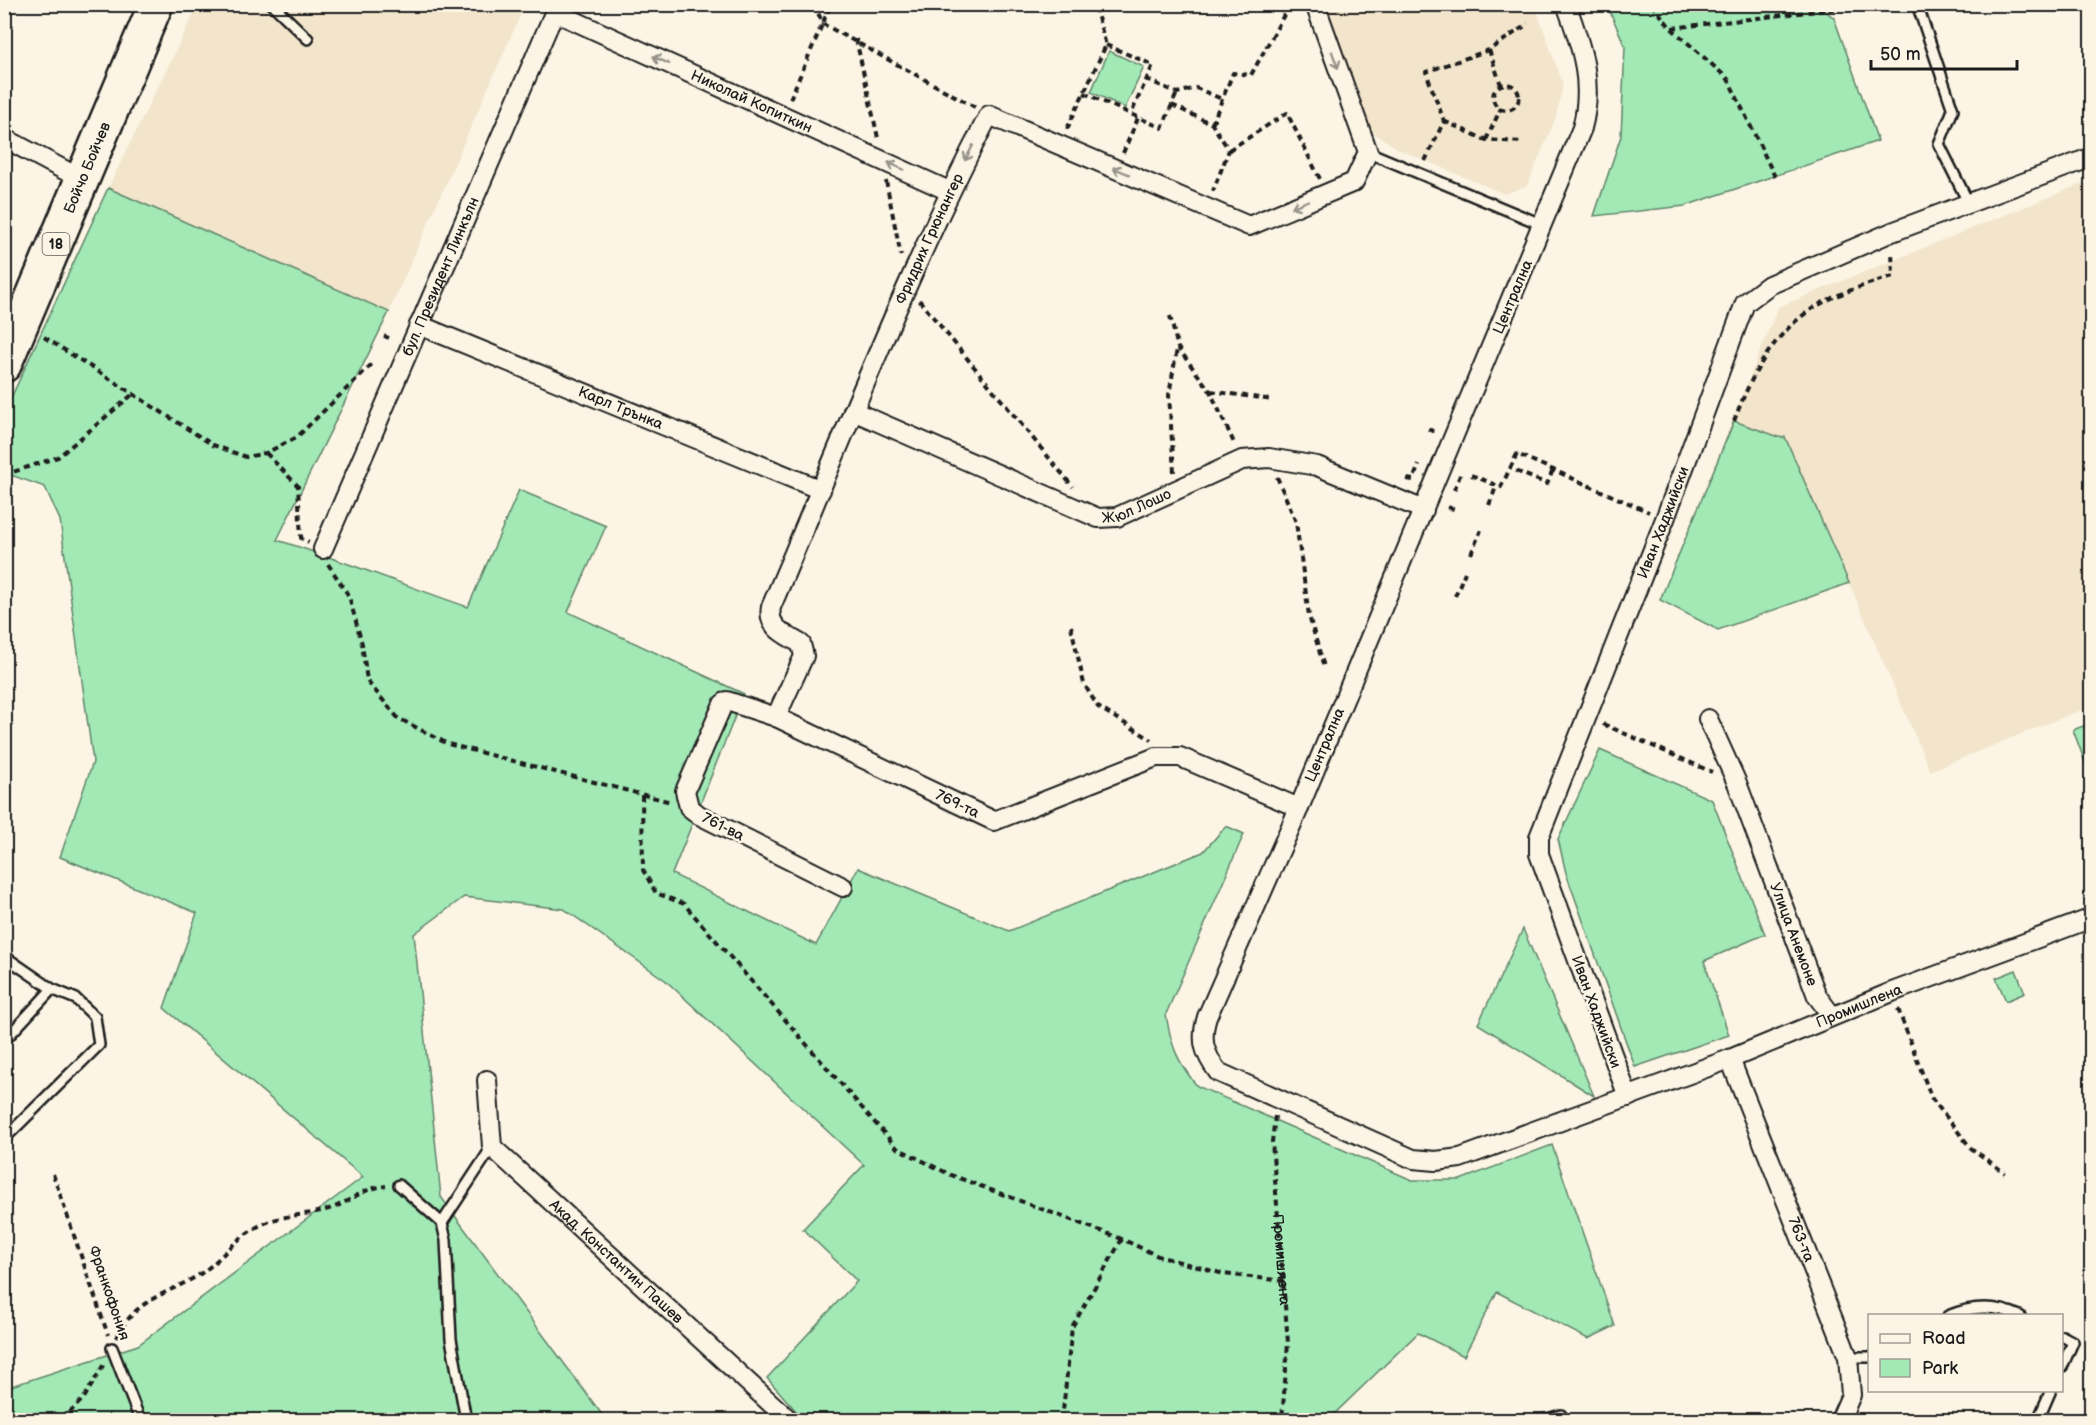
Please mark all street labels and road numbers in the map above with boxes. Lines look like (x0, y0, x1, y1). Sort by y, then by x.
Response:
street label: Николай Копиткин (688, 66, 815, 137)
street label: Бойчо Бойчев (59, 119, 115, 216)
street label: Фридрих Грюнангер (891, 170, 968, 307)
street label: бул. Президент Линкълн (398, 194, 483, 359)
road number: 18 (42, 233, 70, 255)
street label: Централна (1489, 257, 1537, 337)
street label: Карл Трънка (575, 382, 666, 434)
street label: Иван Хаджийски (1633, 464, 1693, 581)
street label: Жюл Лошо (1101, 484, 1174, 527)
street label: Централна (1301, 705, 1349, 785)
street label: 769-та (933, 785, 983, 822)
street label: 761-ва (699, 808, 747, 846)
street label: Улица Анемоне (1766, 880, 1822, 989)
street label: Иван Хаджийски (1567, 953, 1625, 1071)
street label: Промишлена (1813, 980, 1905, 1032)
street label: Акад. Константин Пашев (545, 1194, 687, 1328)
street label: Промишлена (1268, 1213, 1294, 1306)
street label: 763-та (1784, 1214, 1819, 1265)
street label: Франкофония (84, 1243, 134, 1343)

